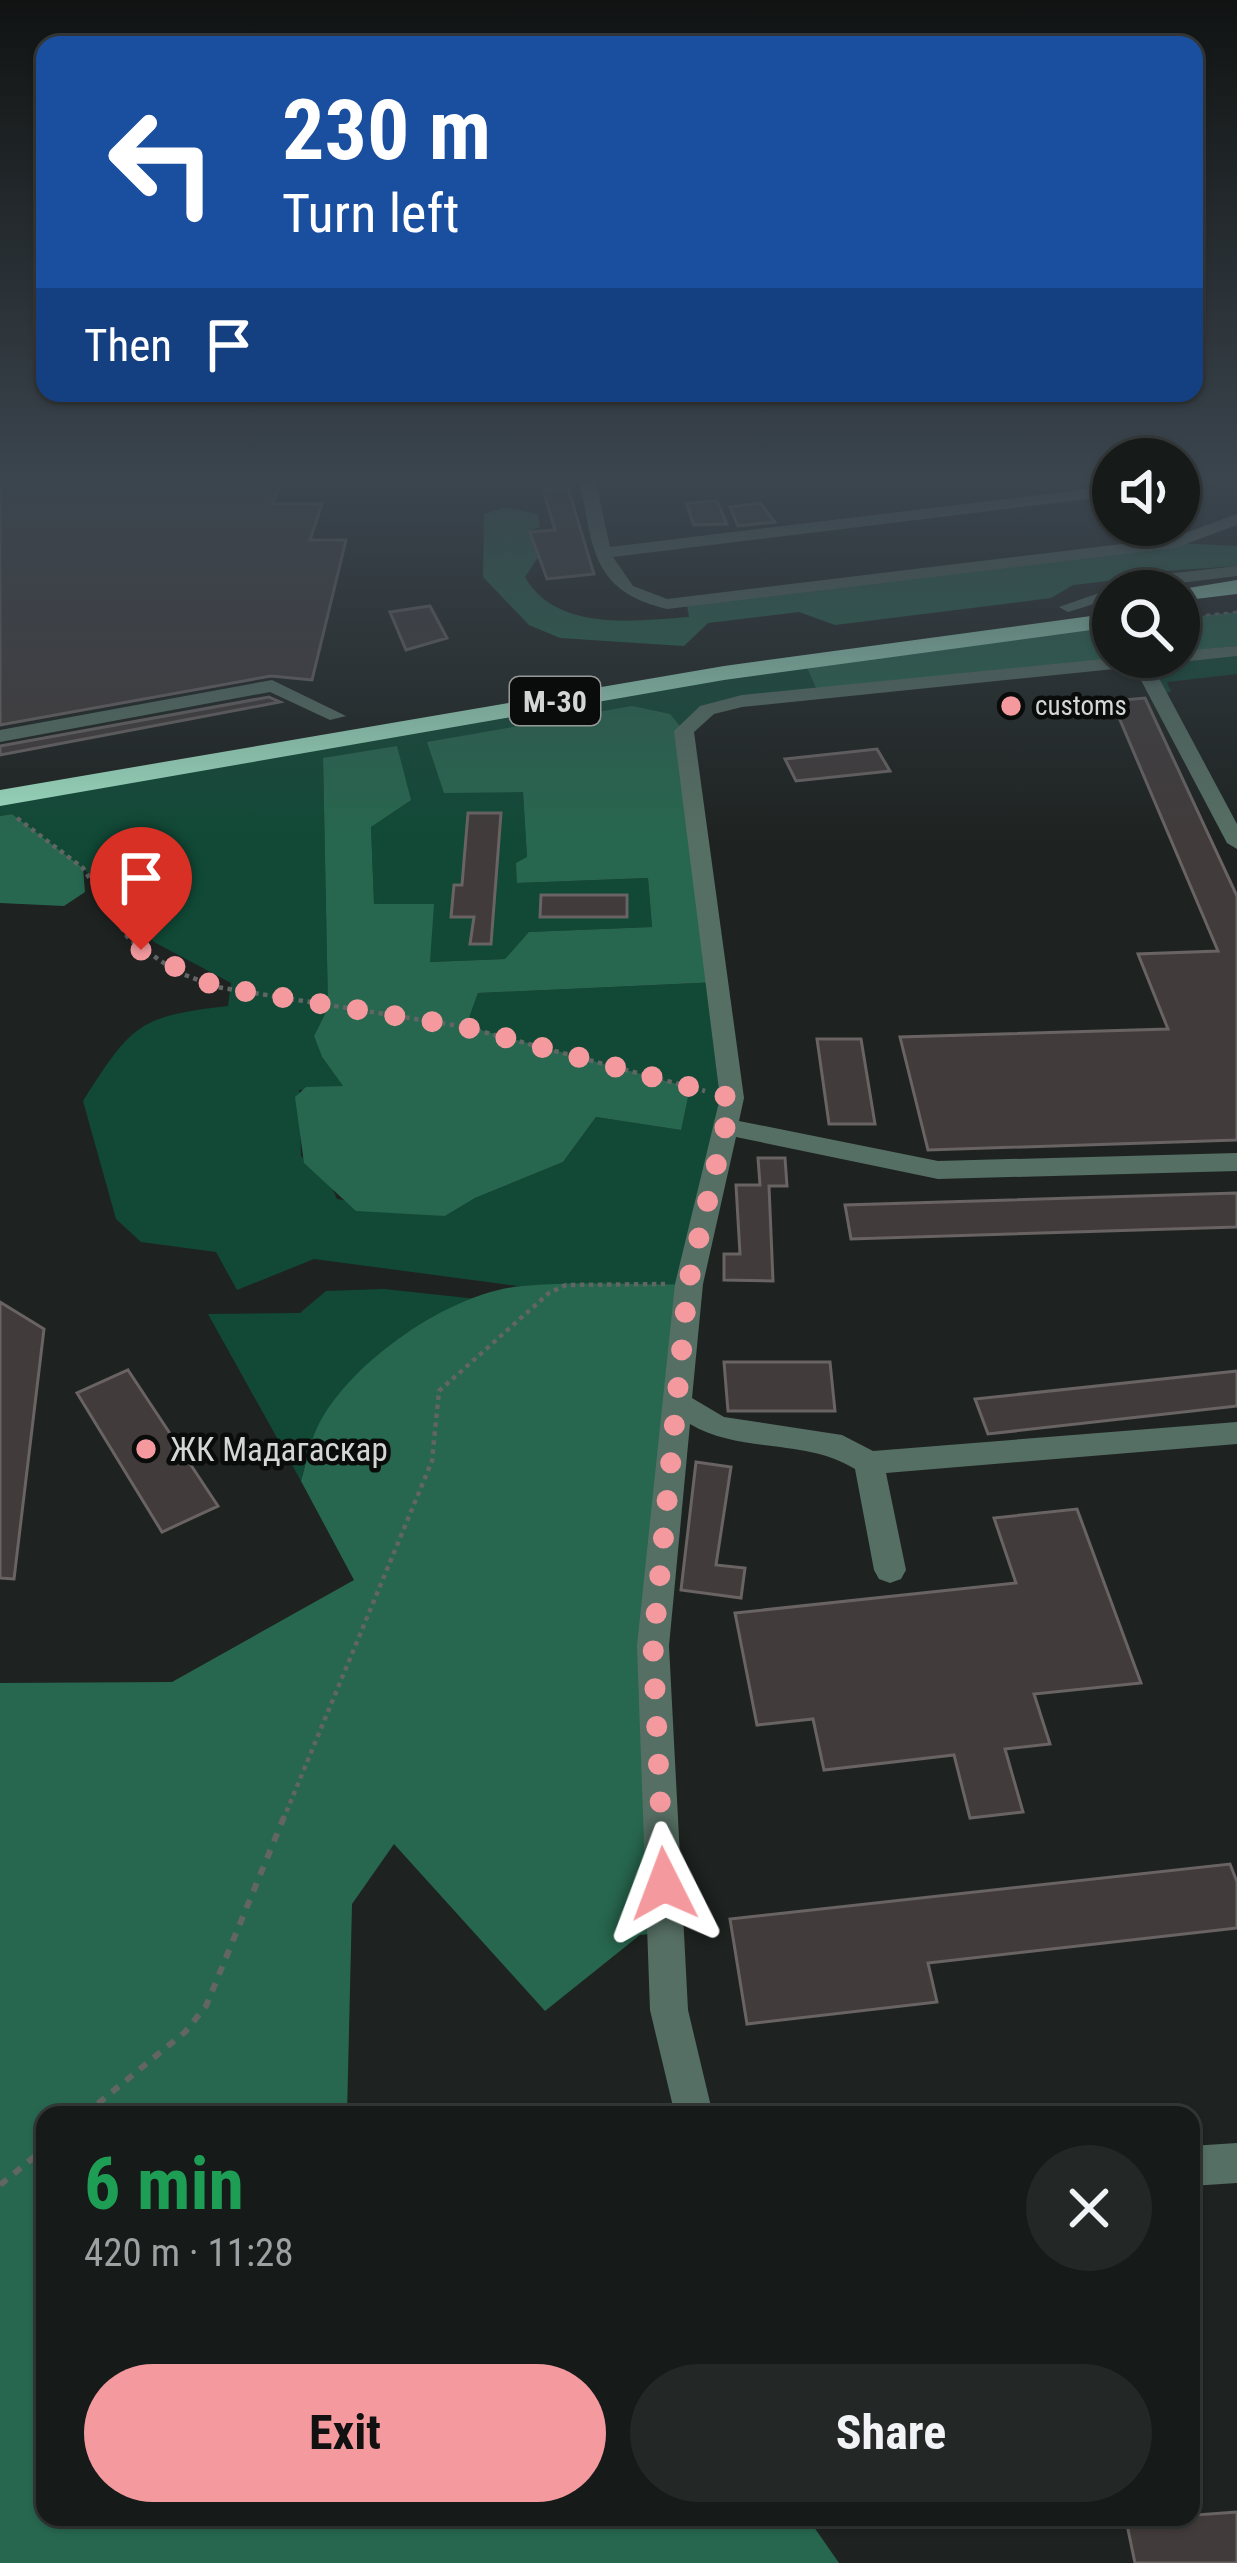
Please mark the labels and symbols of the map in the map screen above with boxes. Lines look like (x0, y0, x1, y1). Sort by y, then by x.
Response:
road number: М-30 (510, 677, 600, 725)
place label: customs (1035, 690, 1127, 722)
marker: customs (998, 693, 1024, 719)
pin (90, 827, 192, 950)
place label: ЖК Мадагаскар (170, 1430, 388, 1469)
marker: ЖК Мадагаскар (133, 1436, 159, 1462)
position arrow (601, 1821, 727, 1947)

